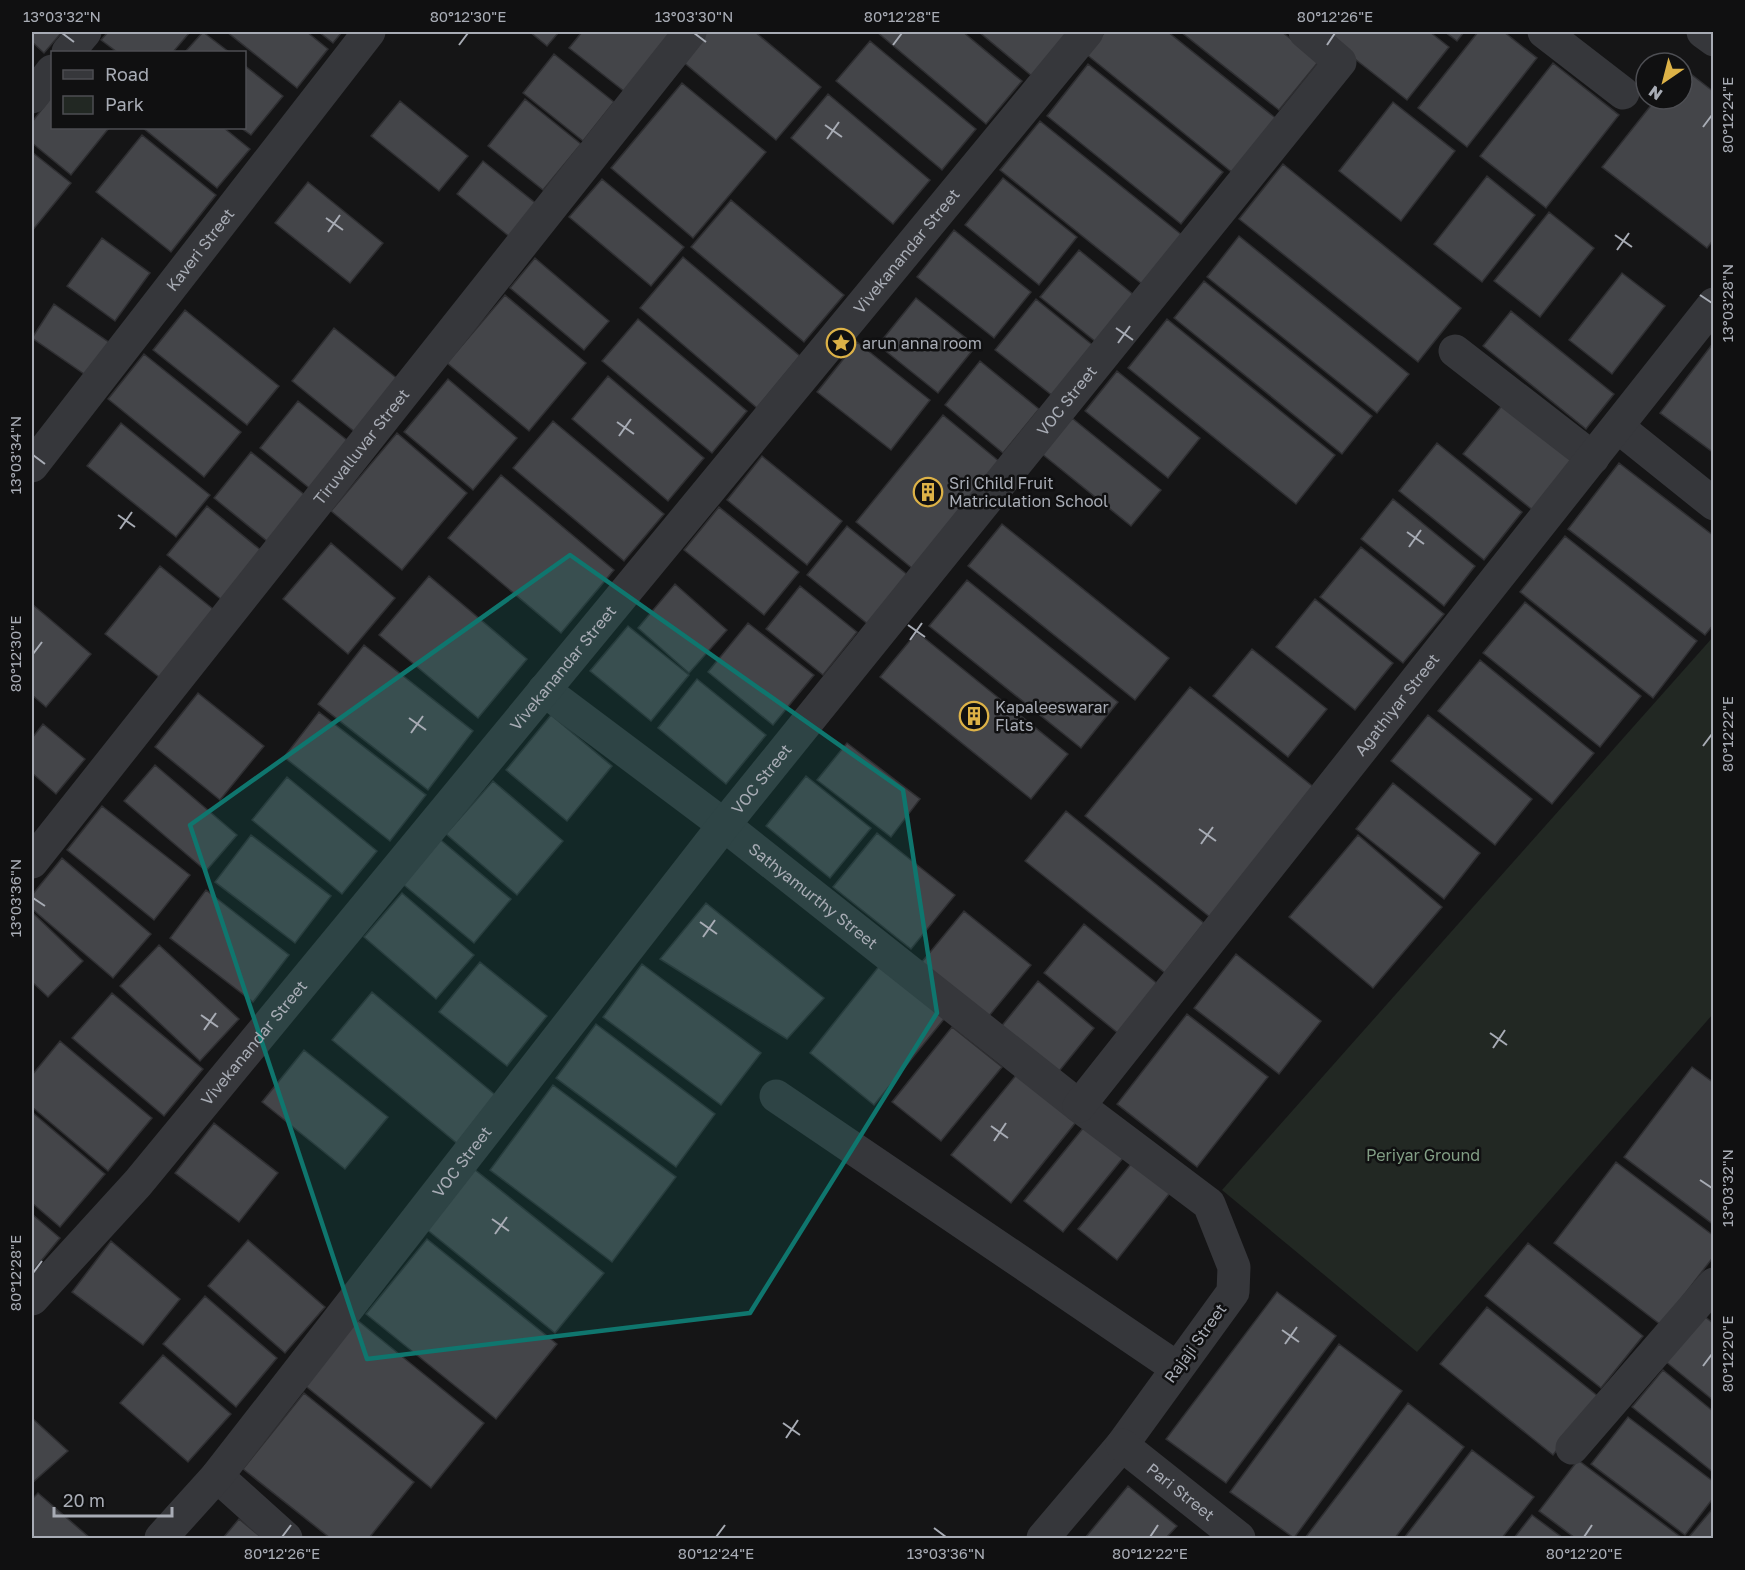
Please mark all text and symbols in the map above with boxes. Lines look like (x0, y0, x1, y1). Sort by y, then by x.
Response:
text: 13°03'32"N (23, 7, 101, 25)
text: 80°12'30"E (430, 7, 506, 25)
text: 13°03'30"N (655, 7, 733, 25)
text: 80°12'28"E (864, 7, 940, 25)
text: 80°12'26"E (1297, 7, 1373, 25)
legend (51, 51, 246, 129)
north arrow (1634, 51, 1694, 111)
text: Road (105, 63, 149, 85)
text: 80°12'24"E (1718, 77, 1736, 153)
text: N (1645, 82, 1666, 105)
text: Park (105, 93, 144, 115)
street label: Vivekanandar Street (849, 184, 964, 318)
street label: Kaveri Street (162, 204, 238, 295)
text: 13°03'28"N (1718, 264, 1736, 342)
place icon: arun anna room (825, 327, 857, 359)
place label: arun anna room (862, 333, 982, 353)
street label: VOC Street (1032, 362, 1101, 440)
street label: Tiruvalluvar Street (309, 385, 413, 509)
text: 13°03'34"N (6, 416, 24, 494)
place label: Sri Child Fruit Matriculation School (949, 473, 1108, 511)
building icon: Sri Child Fruit Matriculation School (912, 476, 944, 508)
street label: Vivekanandar Street (505, 601, 620, 734)
text: 80°12'30"E (6, 616, 24, 692)
street label: Agathiyar Street (1350, 649, 1443, 760)
text: 80°12'22"E (1718, 696, 1736, 772)
place label: Kapaleeswarar Flats (995, 697, 1109, 735)
building icon: Kapaleeswarar Flats (958, 700, 990, 732)
street label: VOC Street (727, 740, 796, 818)
street label: Sathyamurthy Street (745, 838, 882, 953)
text: 13°03'36"N (6, 859, 24, 937)
street label: Vivekanandar Street (196, 976, 311, 1109)
street label: VOC Street (428, 1122, 496, 1201)
park label: Periyar Ground (1366, 1145, 1480, 1165)
text: 13°03'32"N (1718, 1149, 1736, 1227)
text: 80°12'28"E (6, 1235, 24, 1311)
street label: Rajaji Street (1160, 1299, 1230, 1387)
text: 80°12'20"E (1718, 1316, 1736, 1392)
street label: Pari Street (1143, 1459, 1219, 1525)
scale bar (54, 1480, 172, 1518)
text: 20 m (63, 1489, 105, 1511)
text: 80°12'26"E (244, 1544, 320, 1562)
text: 80°12'24"E (678, 1544, 754, 1562)
text: 13°03'36"N (907, 1544, 985, 1562)
text: 80°12'22"E (1112, 1544, 1188, 1562)
text: 80°12'20"E (1546, 1544, 1622, 1562)

